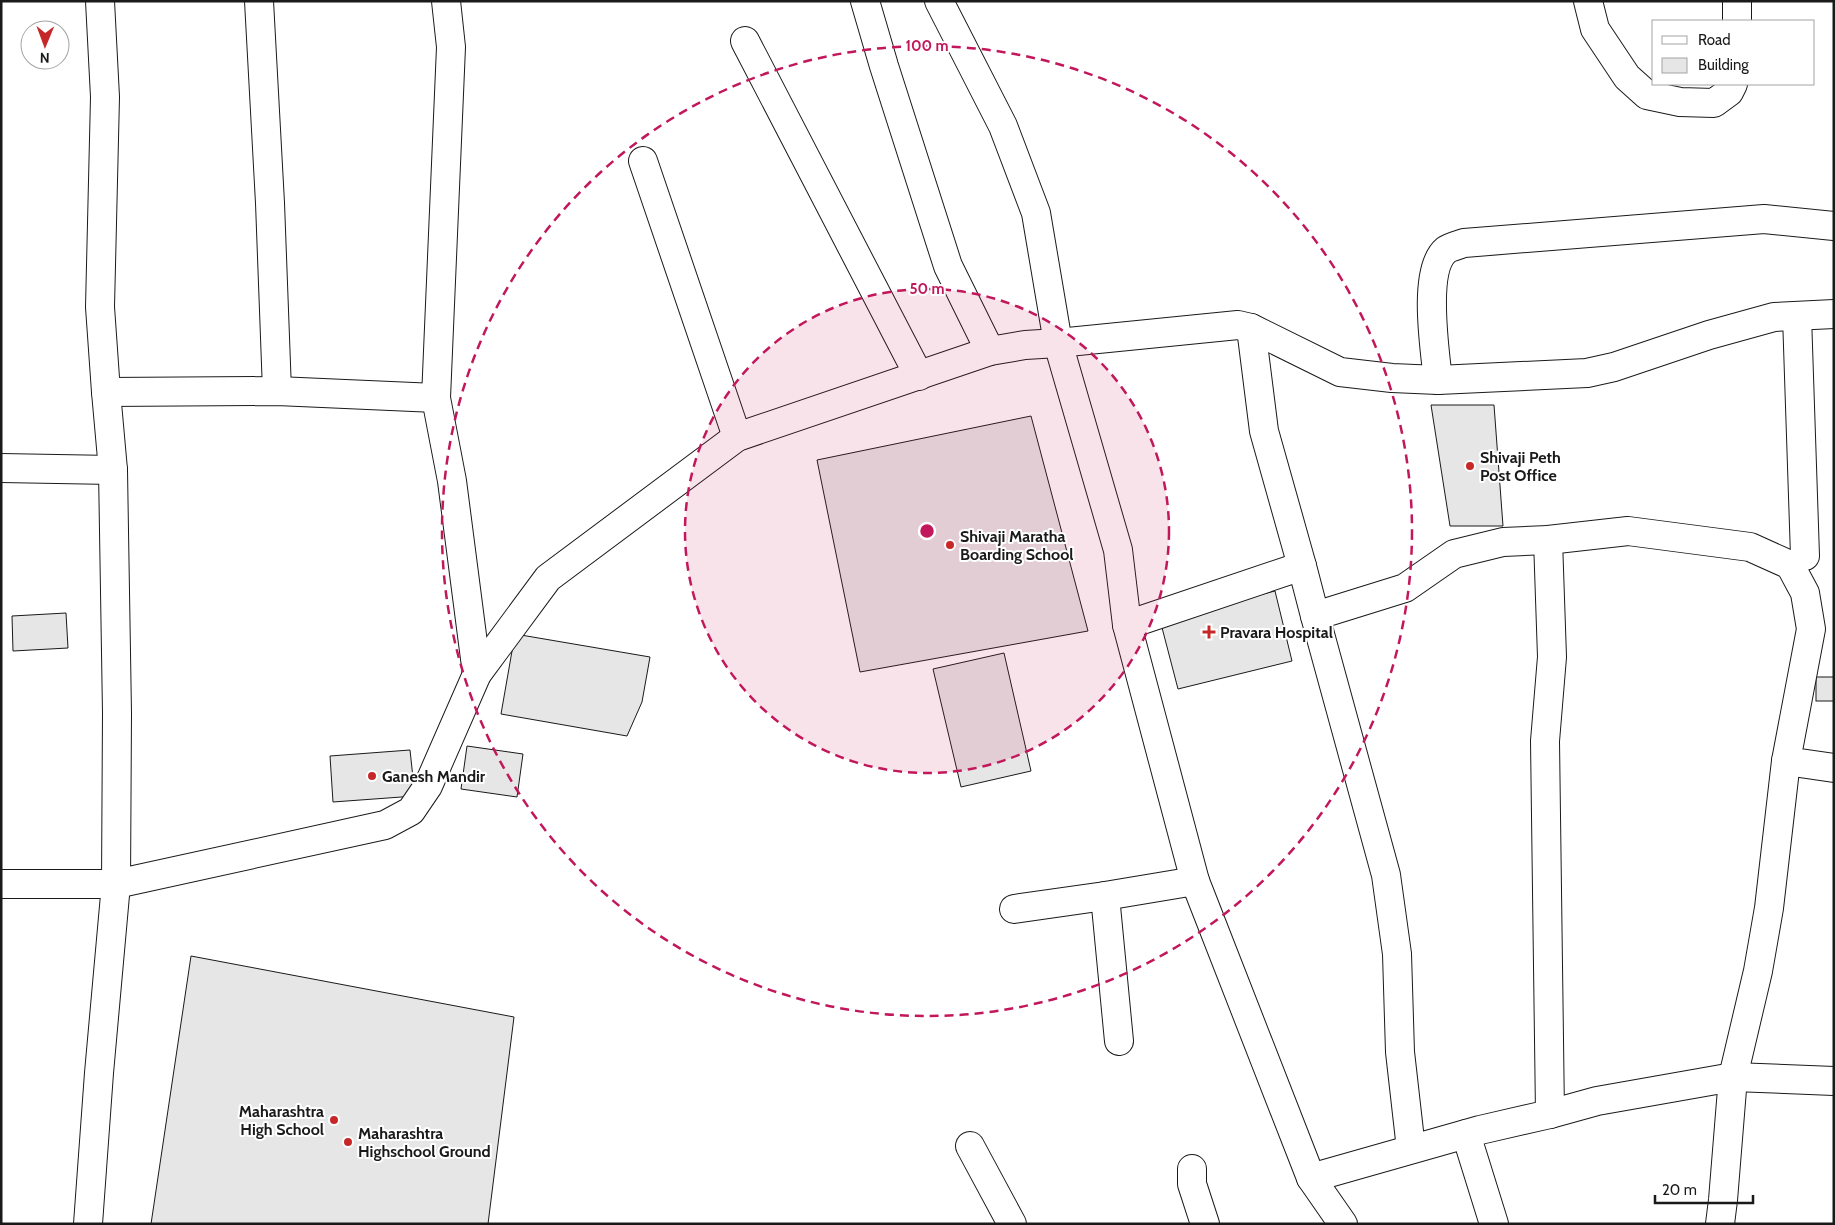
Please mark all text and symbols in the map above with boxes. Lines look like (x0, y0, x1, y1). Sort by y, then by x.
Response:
north arrow (20, 20, 70, 70)
legend (1652, 20, 1815, 85)
text: Road (1698, 31, 1731, 49)
text: 100 m (905, 37, 949, 55)
text: N (40, 49, 50, 67)
text: Building (1698, 56, 1749, 74)
text: 50 m (909, 280, 945, 298)
place label: Shivaji Peth Post Office (1480, 448, 1561, 485)
marker: Shivaji Peth Post Office (1464, 460, 1476, 472)
centre of rings (918, 522, 936, 540)
place label: Shivaji Maratha Boarding School (960, 527, 1074, 564)
marker: Shivaji Maratha Boarding School (944, 539, 956, 551)
place label: Pravara Hospital (1220, 623, 1333, 642)
marker: Pravara Hospital (1202, 625, 1216, 639)
place label: Ganesh Mandir (382, 767, 486, 786)
marker: Ganesh Mandir (366, 770, 378, 782)
place label: Maharashtra High School (239, 1102, 324, 1139)
marker: Maharashtra High School (328, 1114, 340, 1126)
place label: Maharashtra Highschool Ground (358, 1124, 491, 1161)
marker: Maharashtra Highschool Ground (342, 1136, 354, 1148)
scale bar (1655, 1172, 1752, 1204)
text: 20 m (1662, 1181, 1697, 1199)

